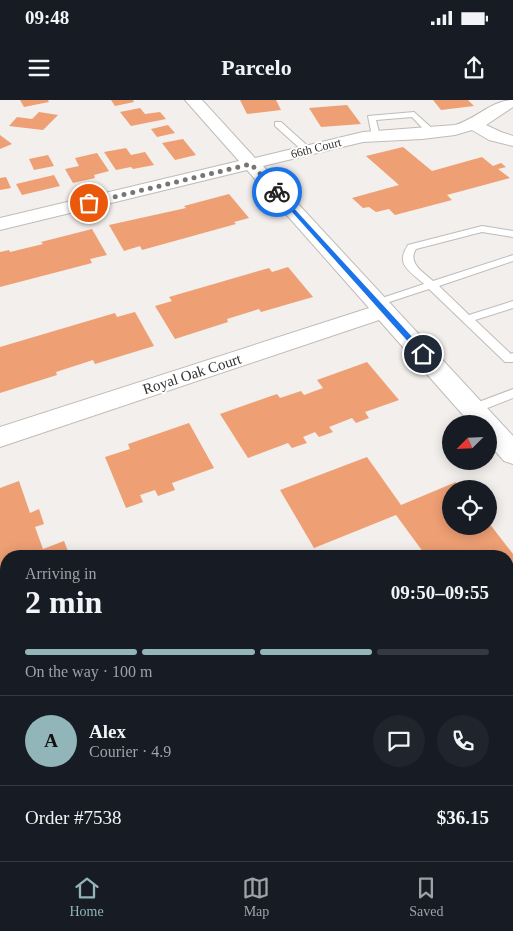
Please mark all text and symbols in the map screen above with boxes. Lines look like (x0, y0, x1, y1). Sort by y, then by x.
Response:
text: 09:48 (25, 7, 69, 28)
icon: menu (25, 54, 53, 82)
icon: share (460, 54, 488, 82)
text: Parcelo (221, 55, 292, 80)
street label: 66th Court (289, 135, 343, 161)
courier (252, 167, 302, 217)
icon: bike (263, 178, 291, 206)
pin (68, 182, 110, 224)
icon: bag (75, 189, 103, 217)
pin (402, 333, 444, 375)
icon: home (409, 340, 437, 368)
street label: Royal Oak Court (141, 350, 244, 397)
north arrow (442, 415, 498, 470)
map controls (442, 415, 497, 535)
button: locate (442, 480, 497, 535)
text: Arriving in (25, 565, 97, 582)
text: 09:50–09:55 (391, 582, 489, 603)
text: 2 min (25, 584, 102, 620)
text: On the way · 100 m (25, 663, 153, 680)
button: chat (373, 715, 425, 767)
button: phone (437, 715, 489, 767)
text: Alex (89, 721, 126, 742)
text: A (44, 730, 58, 751)
text: Courier · 4.9 (89, 743, 171, 760)
text: Order #7538 (25, 807, 122, 828)
text: $36.15 (437, 807, 489, 828)
tab: Home (69, 874, 104, 920)
tab: Map (242, 874, 270, 920)
tab: Saved (409, 874, 444, 920)

